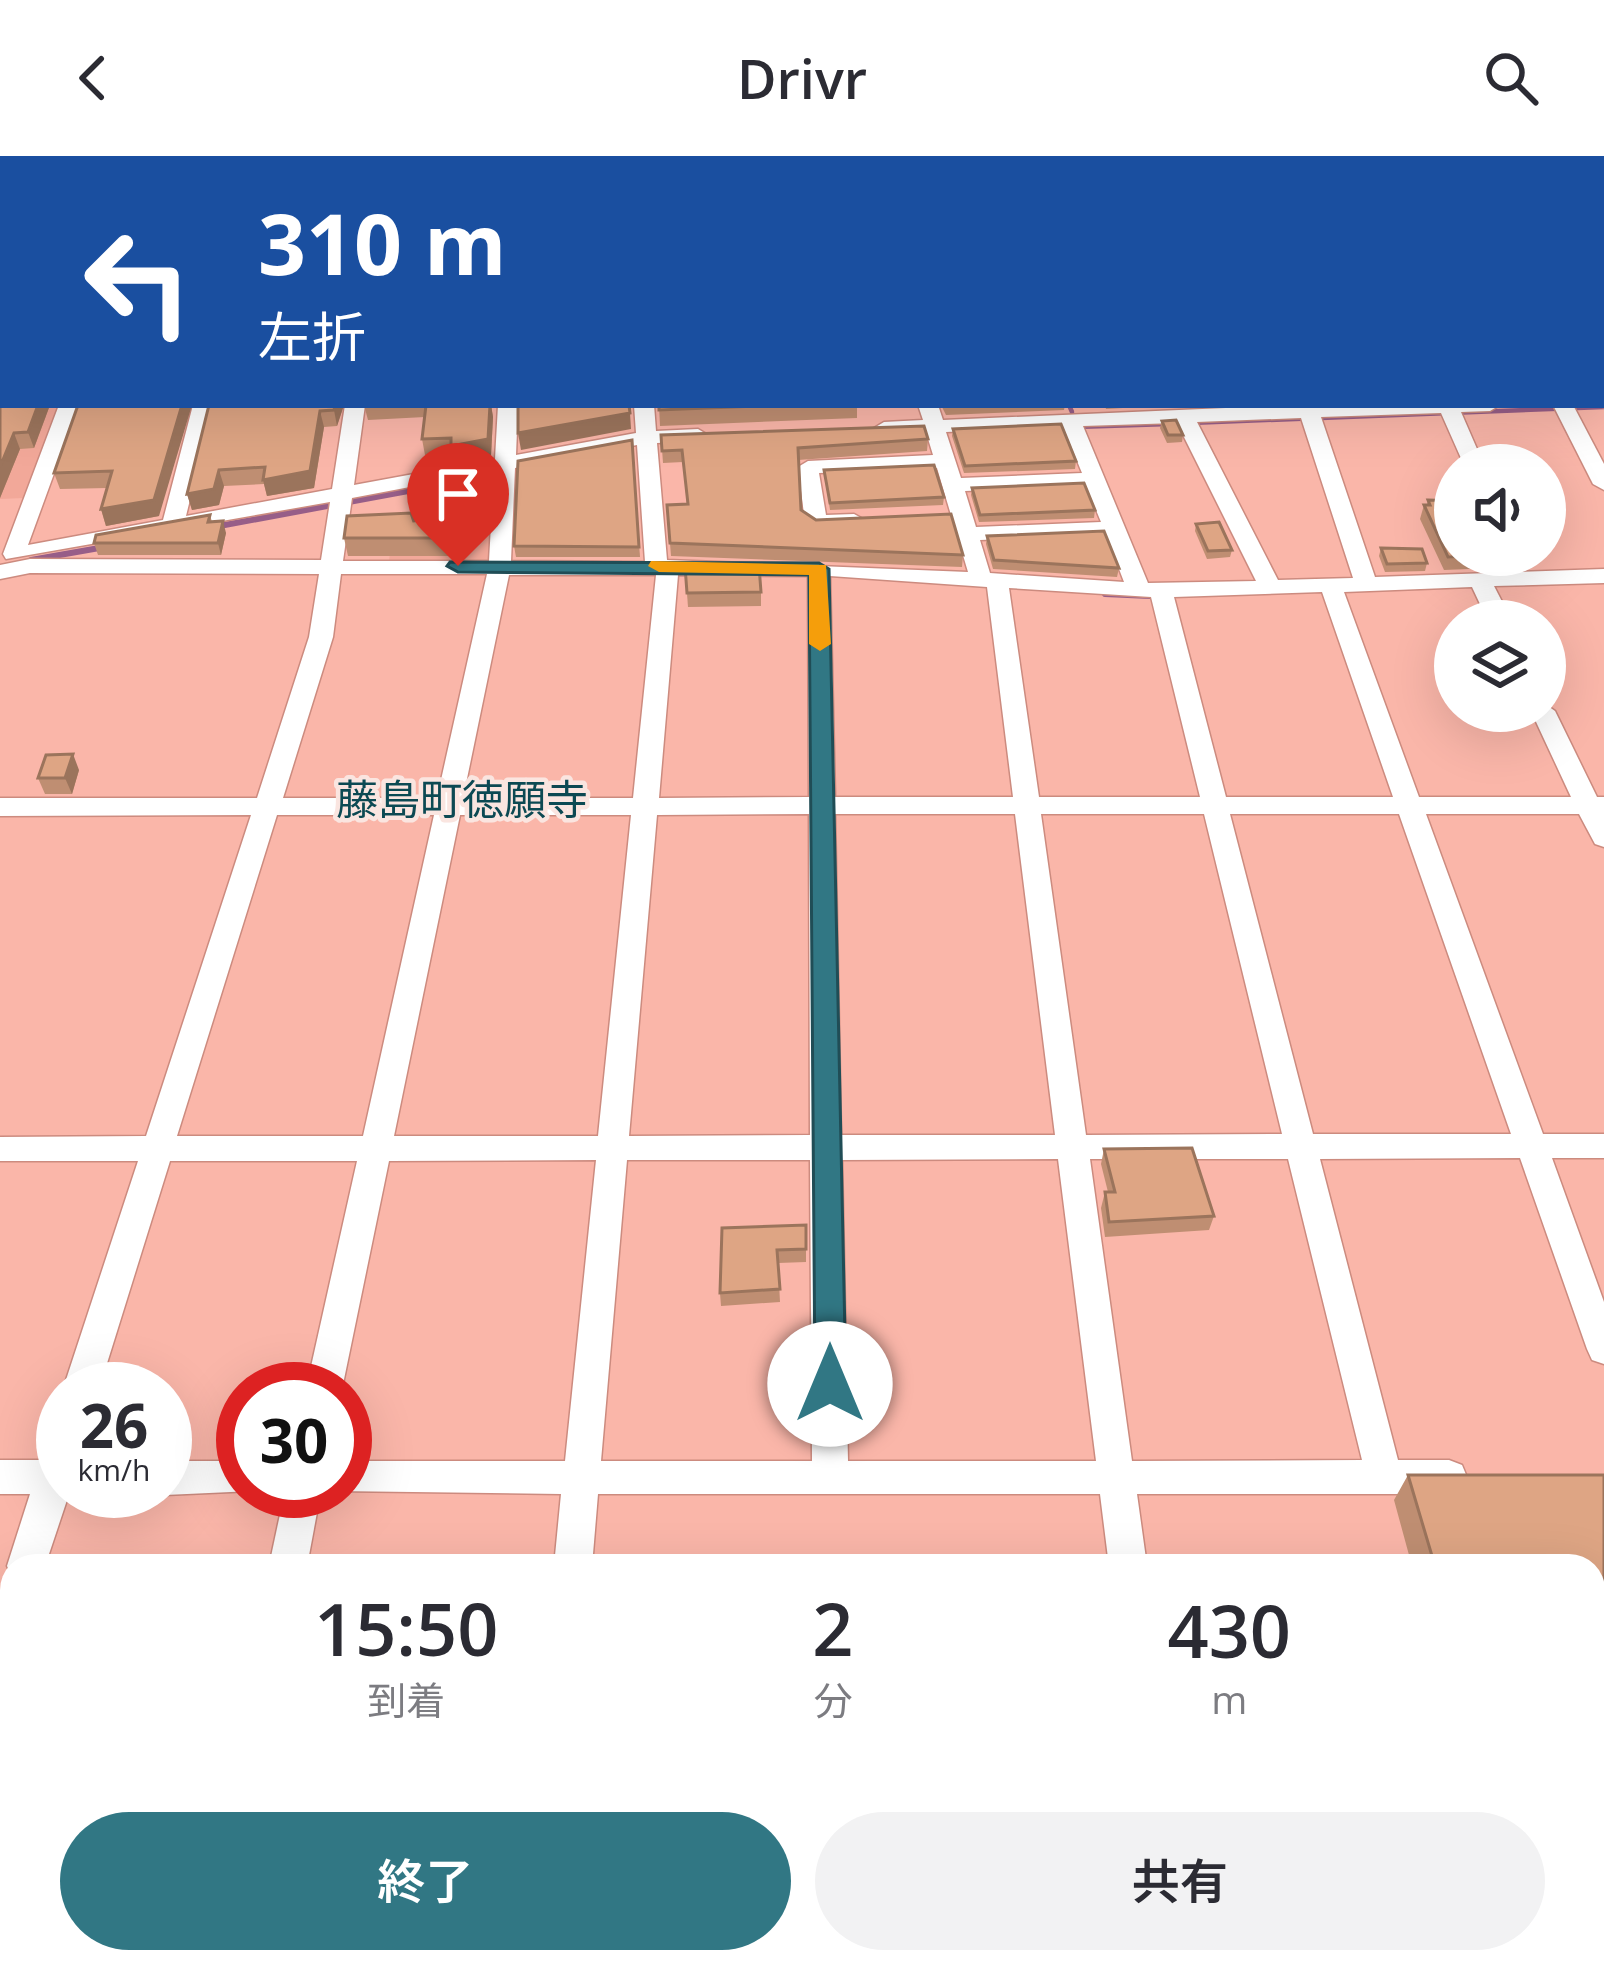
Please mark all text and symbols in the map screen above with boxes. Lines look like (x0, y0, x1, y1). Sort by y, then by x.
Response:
text: Drivr (737, 41, 867, 115)
icon: back (60, 45, 126, 111)
icon: search (1478, 45, 1544, 111)
text: 310 m (258, 185, 506, 300)
icon: left (60, 204, 216, 360)
text: 左折 (258, 299, 366, 373)
pin (407, 443, 509, 566)
map controls (1434, 444, 1566, 732)
button: sound (1434, 444, 1566, 576)
icon: arrive (425, 461, 491, 527)
button: layers (1434, 600, 1566, 732)
district label: 藤島町徳願寺 (336, 770, 588, 827)
position arrow (767, 1321, 893, 1447)
speed limit sign: 30 (216, 1362, 372, 1518)
text: 26 (80, 1384, 148, 1466)
text: km/h (78, 1449, 150, 1490)
text: 15:50 (314, 1579, 498, 1677)
text: 2 (812, 1579, 854, 1677)
text: 430 (1167, 1581, 1291, 1679)
text: m (1211, 1672, 1247, 1725)
text: 到着 (367, 1673, 445, 1726)
text: 分 (813, 1673, 852, 1726)
button: 終了 (60, 1812, 791, 1950)
button: 共有 (815, 1812, 1545, 1950)

